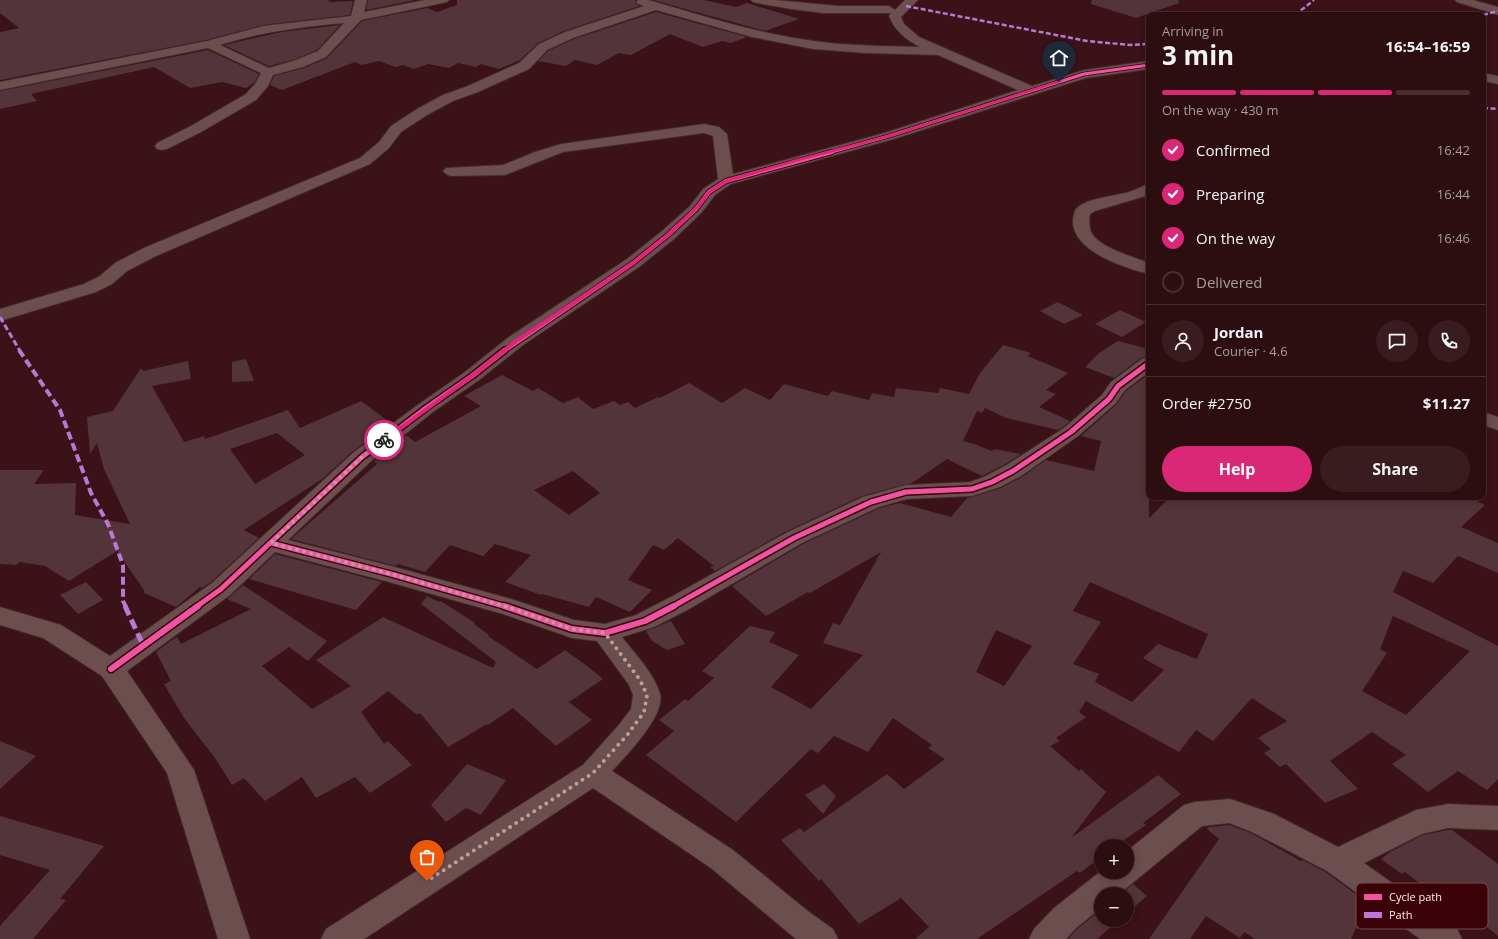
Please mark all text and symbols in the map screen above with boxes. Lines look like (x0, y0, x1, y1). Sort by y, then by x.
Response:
text: Arriving in (1162, 22, 1224, 40)
text: 16:54–16:59 (1385, 36, 1470, 56)
text: 3 min (1162, 37, 1234, 73)
pin (1042, 41, 1076, 82)
icon: home (1048, 47, 1070, 69)
text: On the way · 430 m (1162, 101, 1278, 119)
icon: check (1162, 139, 1184, 161)
text: Confirmed (1196, 140, 1270, 160)
text: 16:42 (1437, 141, 1470, 159)
icon: check (1162, 183, 1184, 205)
text: Preparing (1196, 184, 1264, 204)
text: 16:44 (1437, 185, 1470, 203)
icon: check (1162, 227, 1184, 249)
text: On the way (1196, 228, 1275, 248)
text: 16:46 (1437, 229, 1470, 247)
text: Delivered (1196, 272, 1263, 292)
button: person (1162, 320, 1204, 362)
button: chat (1376, 320, 1418, 362)
button: phone (1428, 320, 1470, 362)
text: Jordan (1214, 322, 1263, 342)
text: Courier · 4.6 (1214, 342, 1288, 360)
text: Order #2750 (1162, 393, 1251, 413)
text: $11.27 (1423, 393, 1470, 413)
courier (364, 420, 404, 460)
icon: bike (373, 429, 395, 451)
button: Help (1162, 446, 1312, 492)
button: Share (1320, 446, 1470, 492)
map controls (1094, 839, 1134, 927)
button: + (1094, 839, 1134, 879)
pin (410, 840, 444, 881)
icon: bag (416, 846, 438, 868)
legend (1356, 883, 1488, 929)
button: − (1094, 887, 1134, 927)
text: Cycle path (1389, 889, 1442, 904)
text: Path (1389, 907, 1412, 922)

